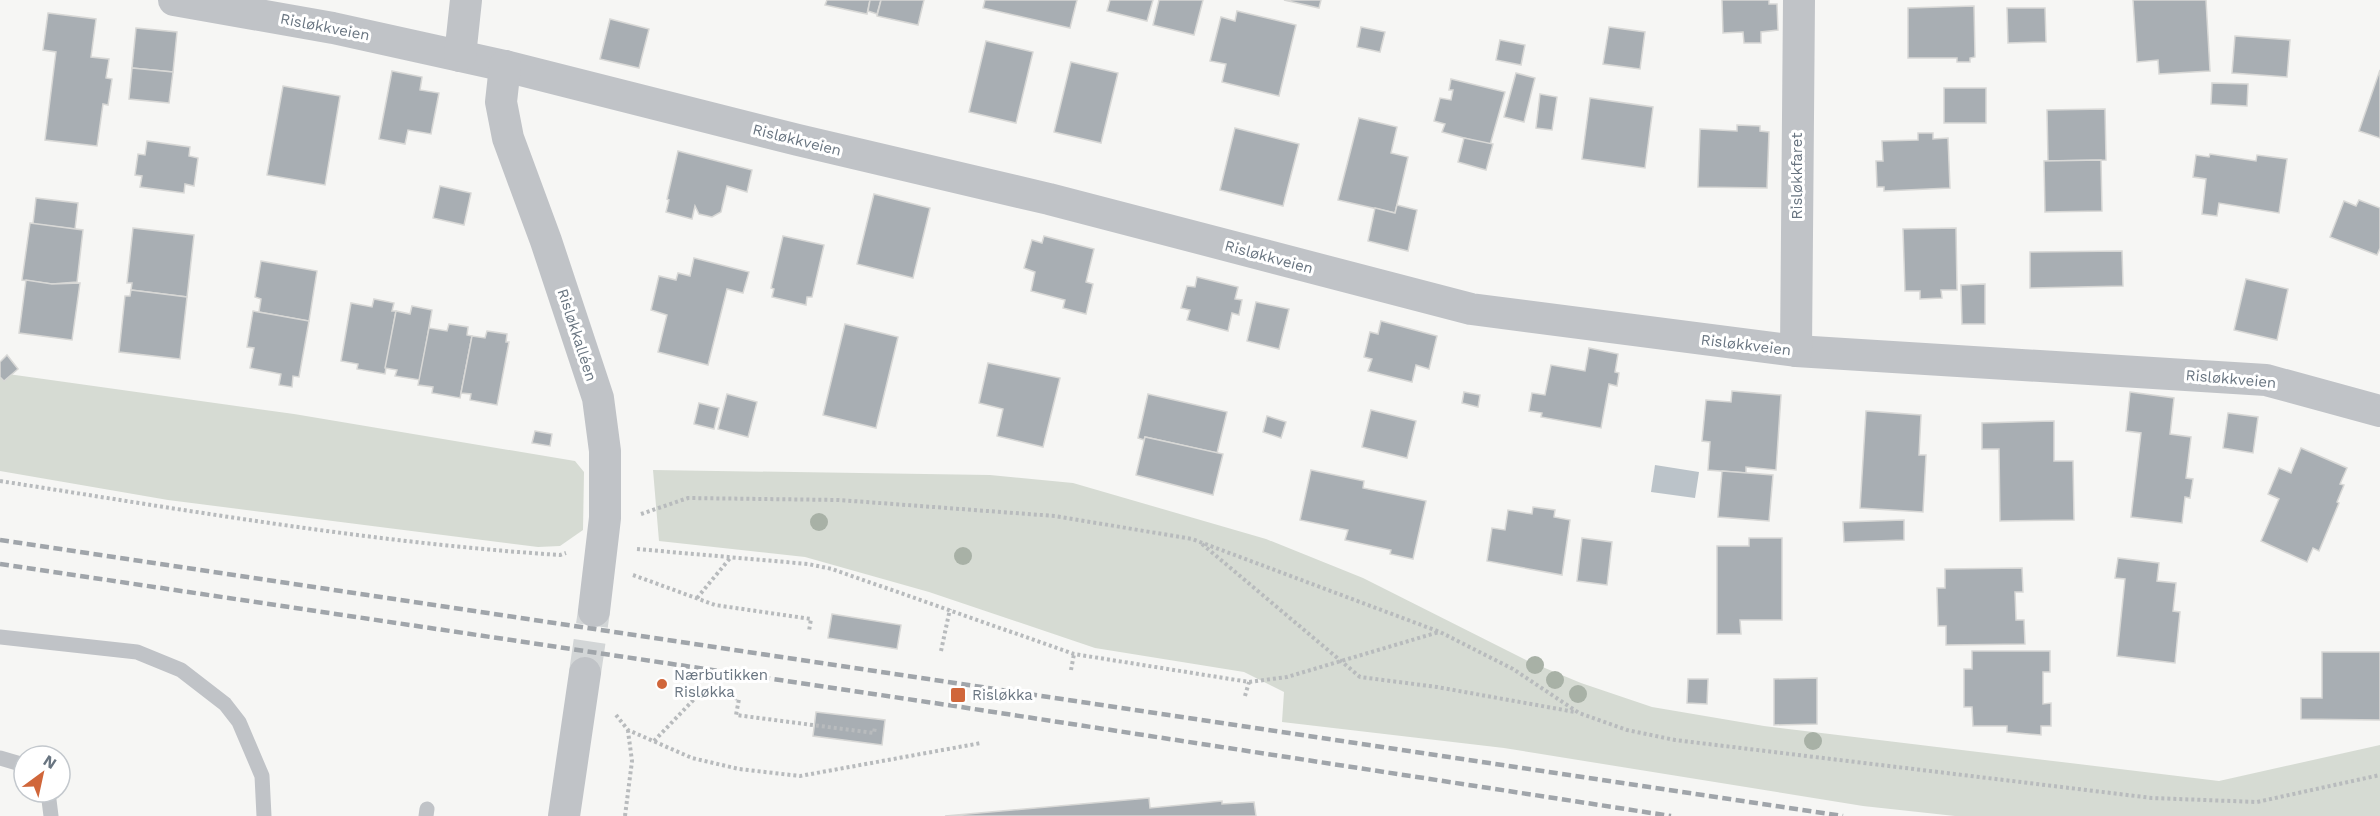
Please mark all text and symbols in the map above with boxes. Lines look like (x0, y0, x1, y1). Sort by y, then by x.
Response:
street label: Risløkkveien (279, 10, 371, 44)
street label: Risløkkveien (751, 120, 843, 160)
street label: Risløkkfaret (1788, 132, 1806, 219)
street label: Risløkkveien (1223, 237, 1315, 277)
street label: Risløkkalléen (554, 286, 600, 384)
street label: Risløkkveien (1700, 331, 1792, 359)
street label: Risløkkveien (2185, 366, 2277, 392)
place label: Nærbutikken Risløkka (674, 666, 768, 701)
marker: Nærbutikken Risløkka (655, 677, 669, 691)
marker: Risløkka (949, 686, 967, 704)
place label: Risløkka (972, 686, 1033, 704)
north arrow (12, 744, 72, 804)
text: N (40, 751, 60, 773)

